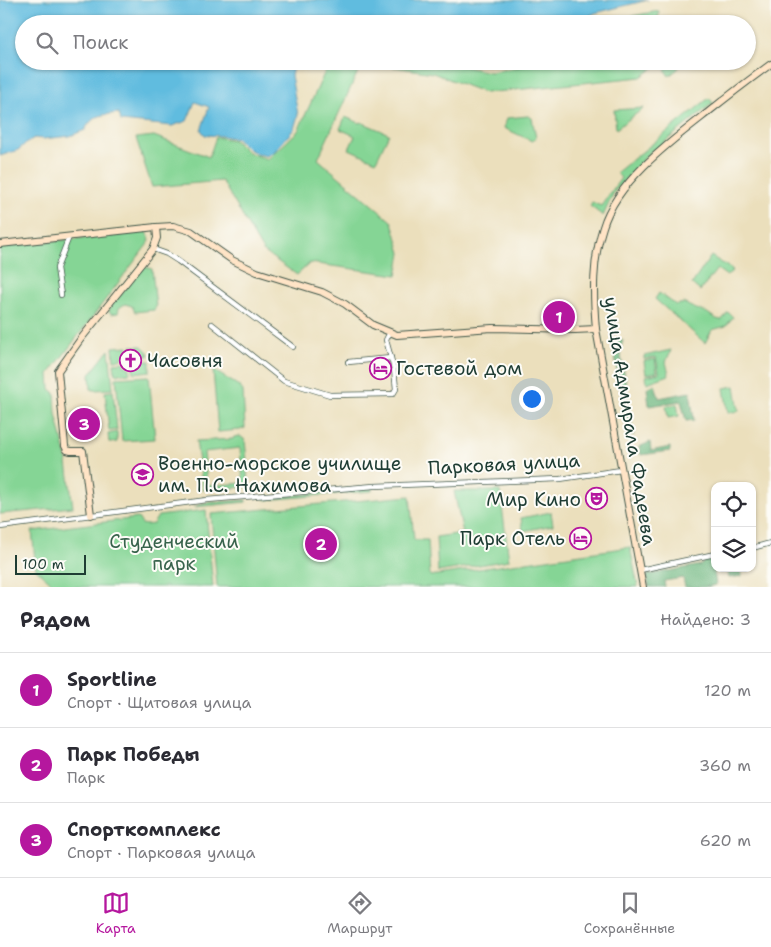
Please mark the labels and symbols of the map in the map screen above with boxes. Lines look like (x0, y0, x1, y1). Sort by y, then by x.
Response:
street label: улица Адмирала Фадеева (598, 295, 662, 547)
pin: 1 (543, 298, 575, 336)
church icon: Часовня (119, 348, 143, 372)
place label: Часовня (147, 348, 223, 373)
hotel icon: Гостевой дом (368, 356, 392, 380)
place label: Гостевой дом (396, 356, 522, 381)
your location (519, 386, 545, 412)
pin: 3 (68, 405, 100, 443)
street label: Парковая улица (427, 448, 581, 480)
place label: Военно-морское училище им. П.С. Нахимова (158, 451, 402, 498)
school or university icon: Военно-морское училище им. П.С. Нахимова (130, 462, 154, 486)
place label: Мир Кино (486, 487, 581, 512)
theatre icon: Мир Кино (585, 487, 609, 511)
pin: 2 (305, 525, 337, 563)
place label: Парк Отель (460, 526, 565, 551)
hotel icon: Парк Отель (569, 526, 593, 550)
park label: Студенческий парк (109, 529, 239, 576)
scale bar (15, 552, 86, 575)

